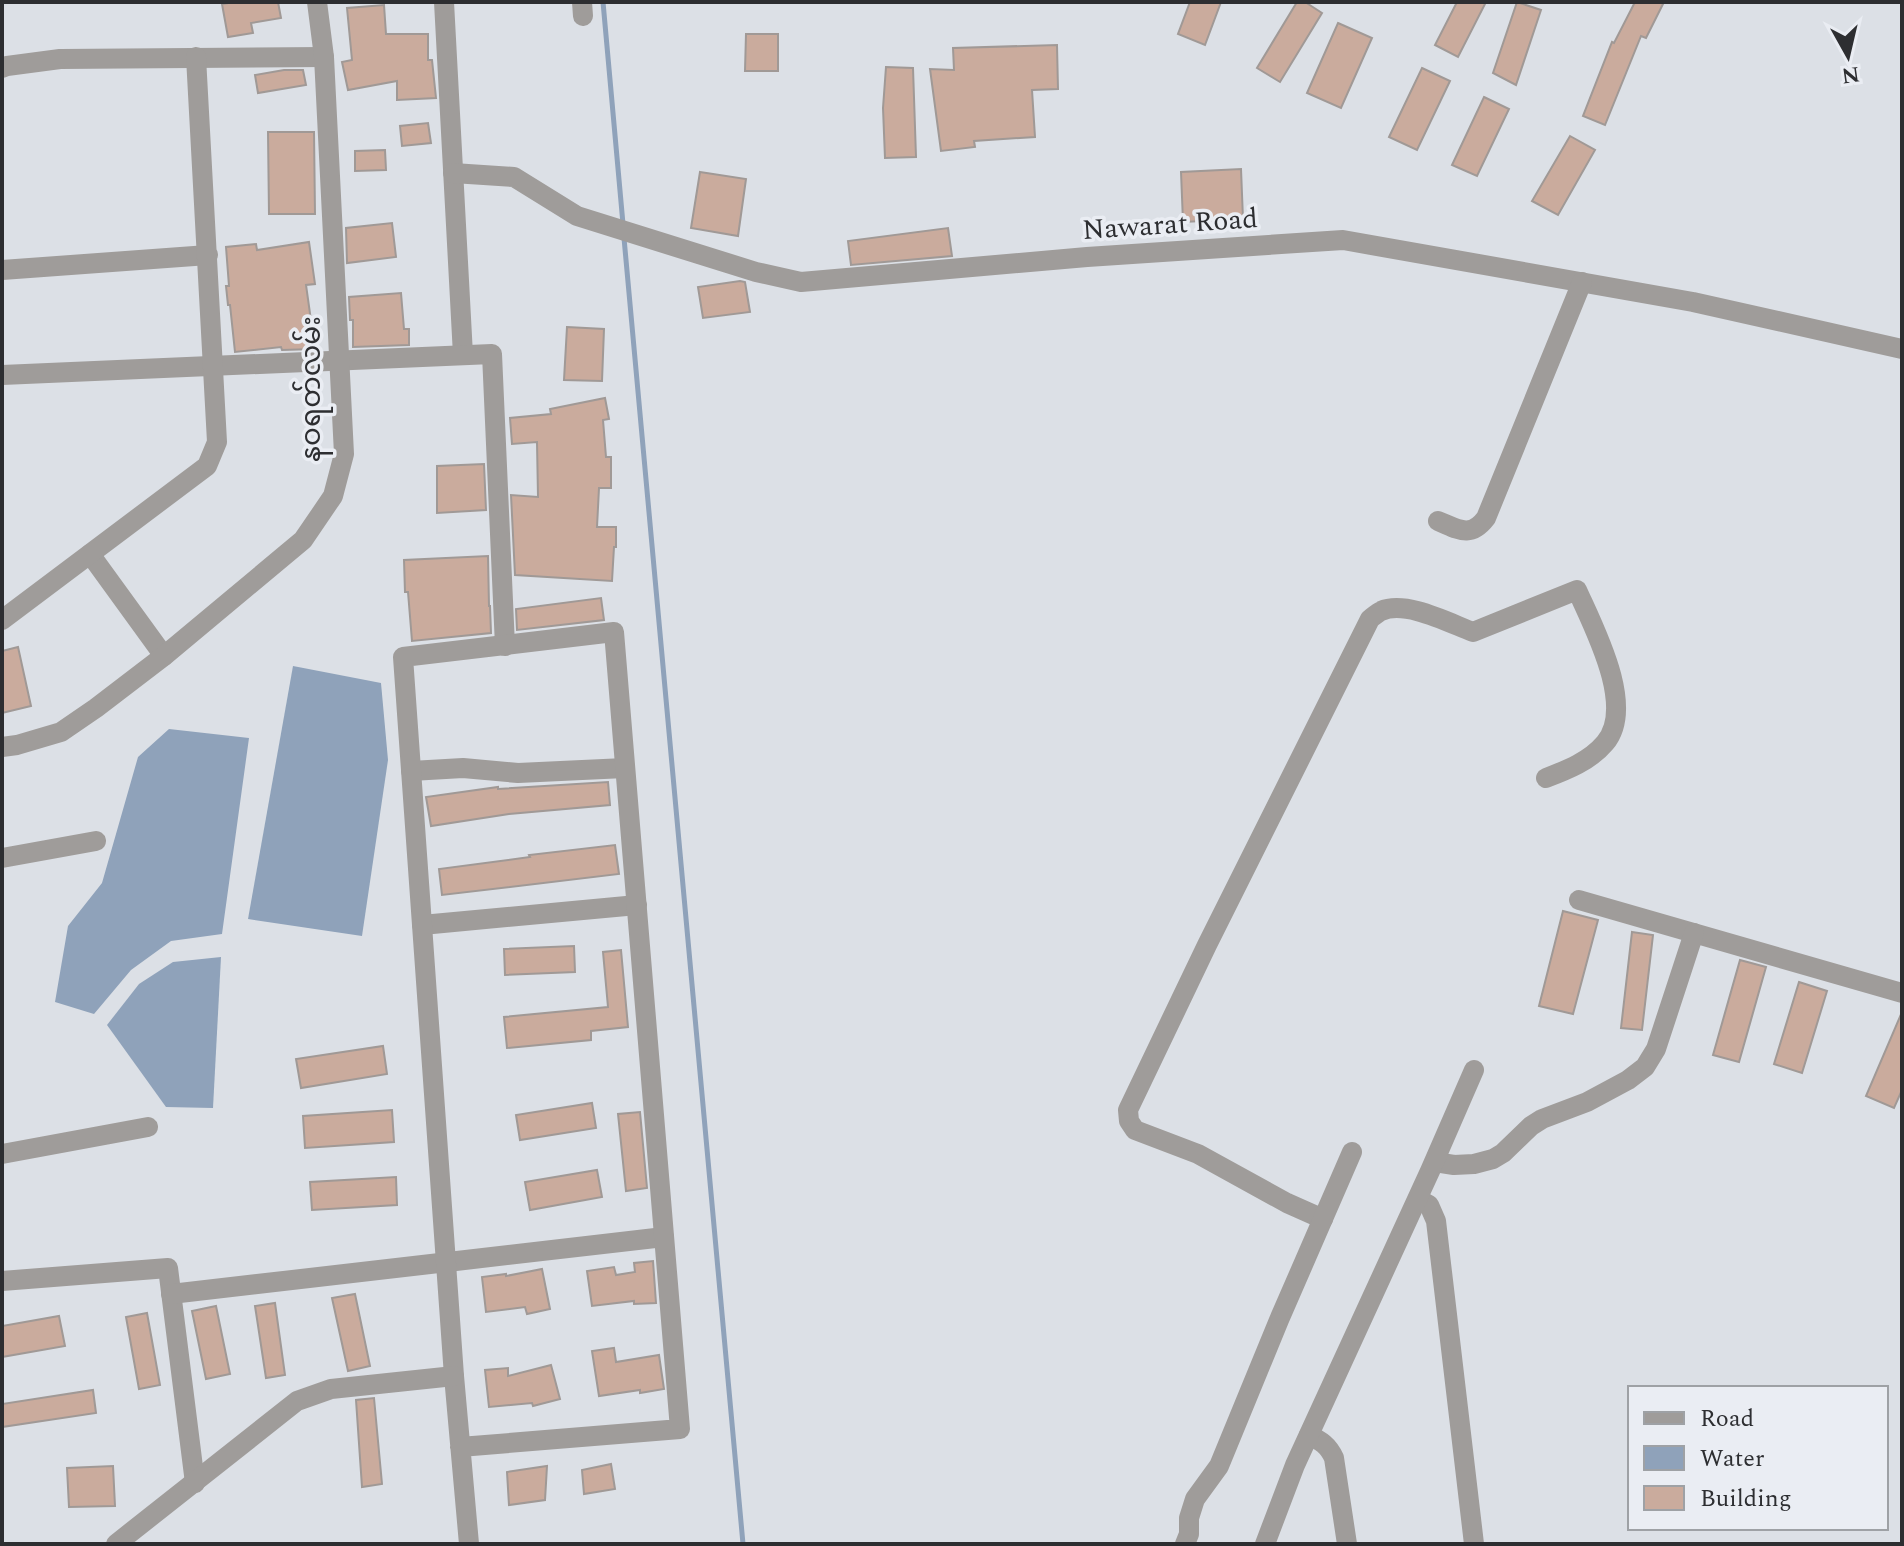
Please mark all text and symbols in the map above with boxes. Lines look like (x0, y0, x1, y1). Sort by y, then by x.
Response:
north arrow (1808, 16, 1888, 96)
text: N (1839, 57, 1862, 92)
street label: Nawarat Road (1081, 197, 1259, 252)
street label: နဝရတ်လမ်း (290, 316, 333, 462)
legend (1628, 1386, 1888, 1530)
text: Road (1700, 1401, 1754, 1437)
text: Water (1700, 1441, 1764, 1477)
text: Building (1700, 1481, 1792, 1517)

